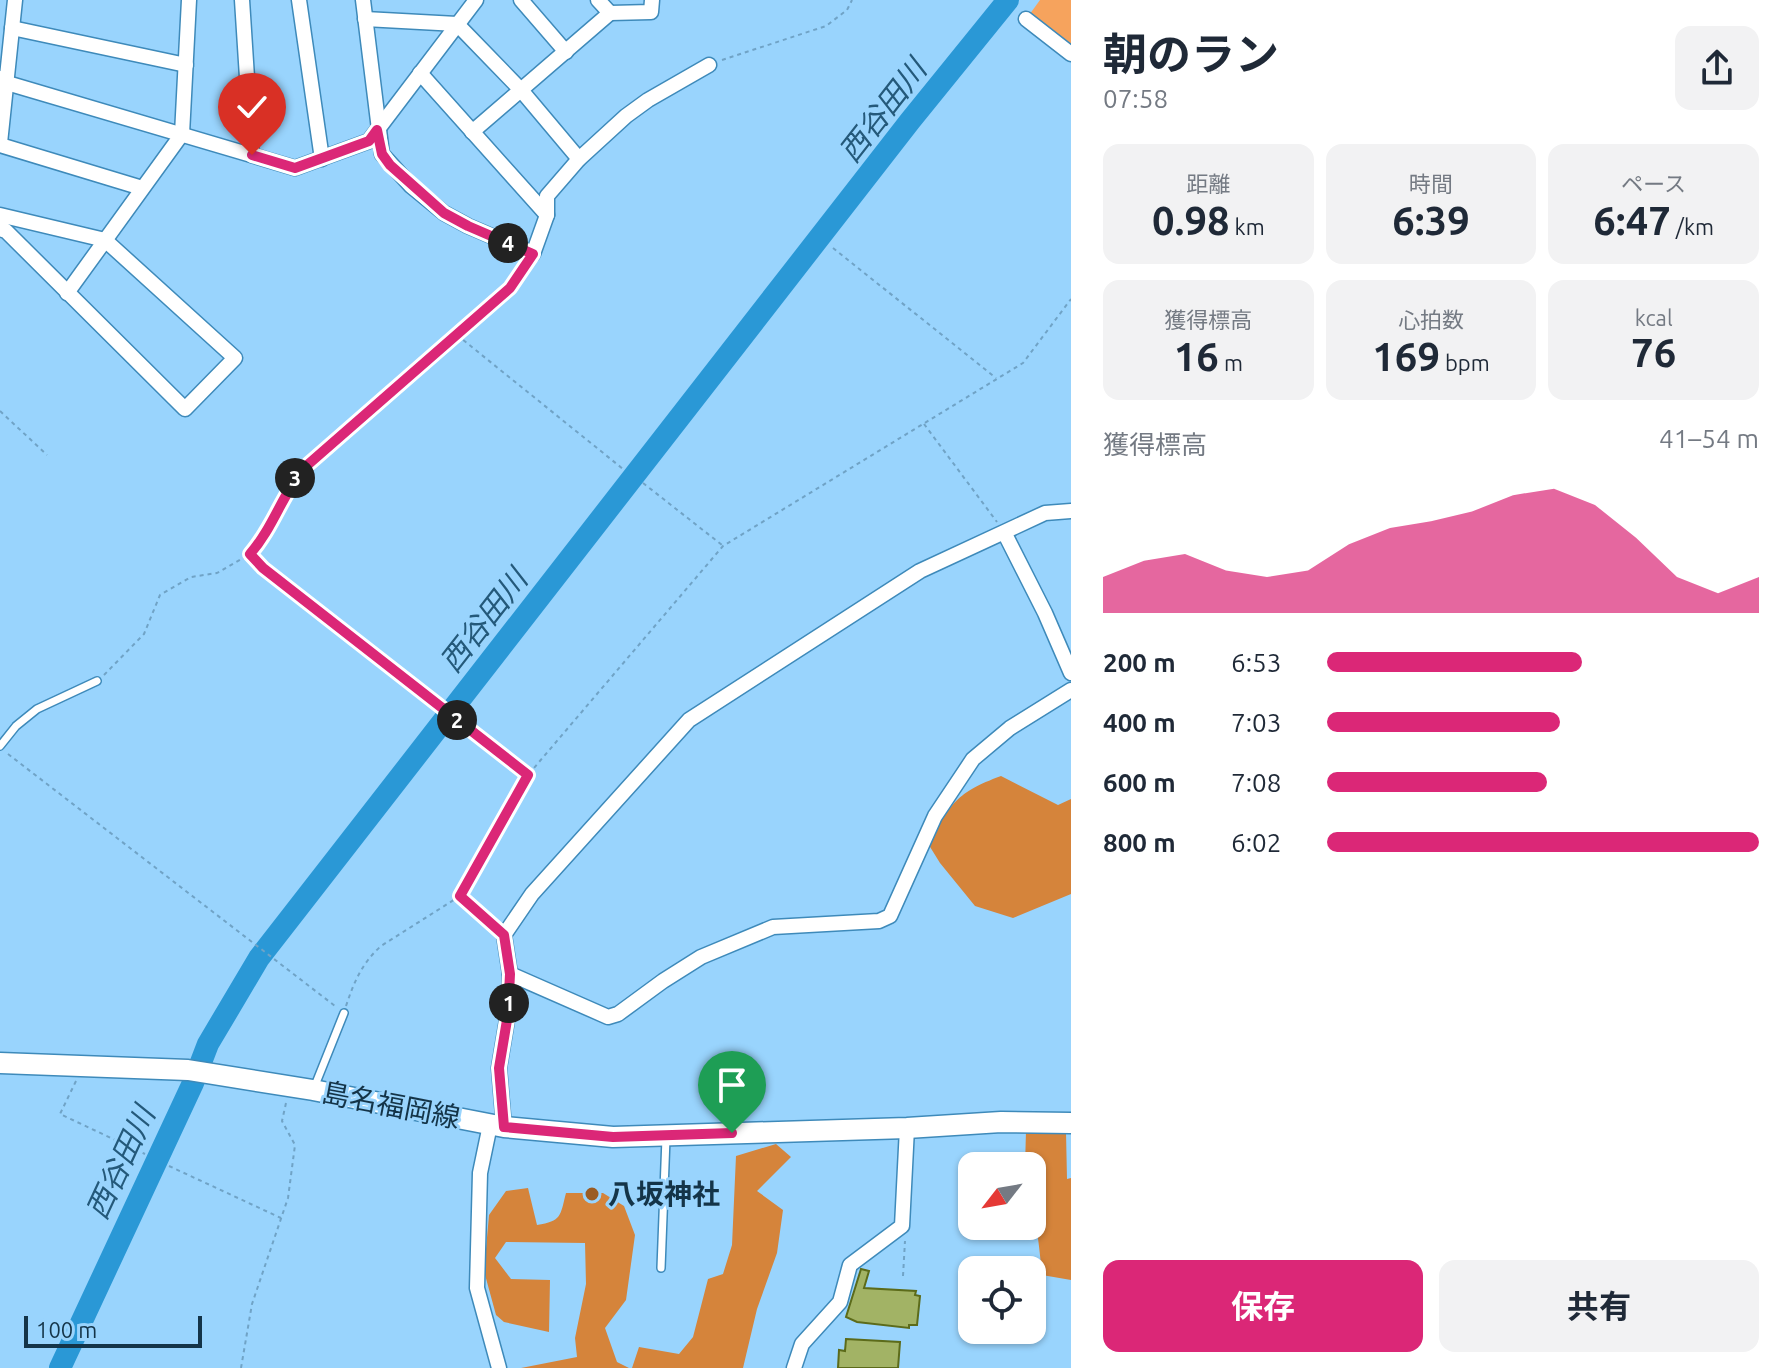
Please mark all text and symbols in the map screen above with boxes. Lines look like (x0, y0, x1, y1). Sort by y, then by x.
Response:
button: share (1675, 26, 1759, 110)
text: 朝のラン (1103, 29, 1279, 78)
water label: 西谷田川 (832, 50, 934, 168)
pin (218, 73, 286, 155)
text: 07:58 (1103, 84, 1168, 113)
icon: check (230, 85, 274, 129)
text: 距離 (1186, 171, 1230, 196)
text: 時間 (1409, 171, 1453, 196)
text: ペース (1621, 171, 1686, 196)
text: 0.98 (1152, 198, 1230, 243)
text: 6:39 (1392, 198, 1470, 243)
text: 6:47 (1593, 198, 1671, 243)
text: km (1230, 214, 1265, 239)
text: /km (1671, 214, 1714, 239)
pin: 4 (488, 223, 528, 263)
text: 4 (502, 230, 514, 255)
text: kcal (1635, 305, 1673, 330)
text: 獲得標高 (1164, 307, 1252, 332)
text: 心拍数 (1398, 307, 1464, 332)
text: 76 (1631, 330, 1676, 375)
text: 16 (1174, 334, 1219, 379)
text: 169 (1372, 334, 1440, 379)
text: m (1219, 350, 1243, 375)
text: bpm (1440, 350, 1490, 375)
text: 41–54 m (1659, 424, 1759, 453)
text: 獲得標高 (1103, 430, 1207, 459)
pin: 3 (275, 458, 315, 498)
text: 3 (289, 465, 301, 490)
water label: 西谷田川 (433, 560, 535, 678)
text: 200 m (1103, 648, 1176, 677)
text: 6:53 (1231, 648, 1281, 677)
pin: 2 (437, 700, 477, 740)
text: 2 (451, 707, 463, 732)
text: 400 m (1103, 708, 1176, 737)
text: 7:03 (1231, 708, 1281, 737)
text: 600 m (1103, 768, 1176, 797)
text: 7:08 (1231, 768, 1281, 797)
text: 800 m (1103, 828, 1176, 857)
text: 6:02 (1231, 828, 1281, 857)
pin: 1 (489, 983, 529, 1023)
text: 1 (503, 990, 515, 1015)
pin (698, 1051, 766, 1133)
icon: arrive (710, 1063, 754, 1107)
street label: 島名福岡線 (319, 1076, 463, 1133)
water label: 西谷田川 (79, 1098, 162, 1224)
north arrow (958, 1152, 1046, 1240)
map controls (958, 1152, 1046, 1344)
place label: 八坂神社 (608, 1178, 720, 1209)
marker: 八坂神社 (583, 1185, 601, 1203)
button: locate (958, 1256, 1046, 1344)
button: 保存 (1103, 1260, 1423, 1352)
button: 共有 (1439, 1260, 1759, 1352)
scale bar (24, 1312, 202, 1348)
text: 100 m (36, 1317, 97, 1342)

